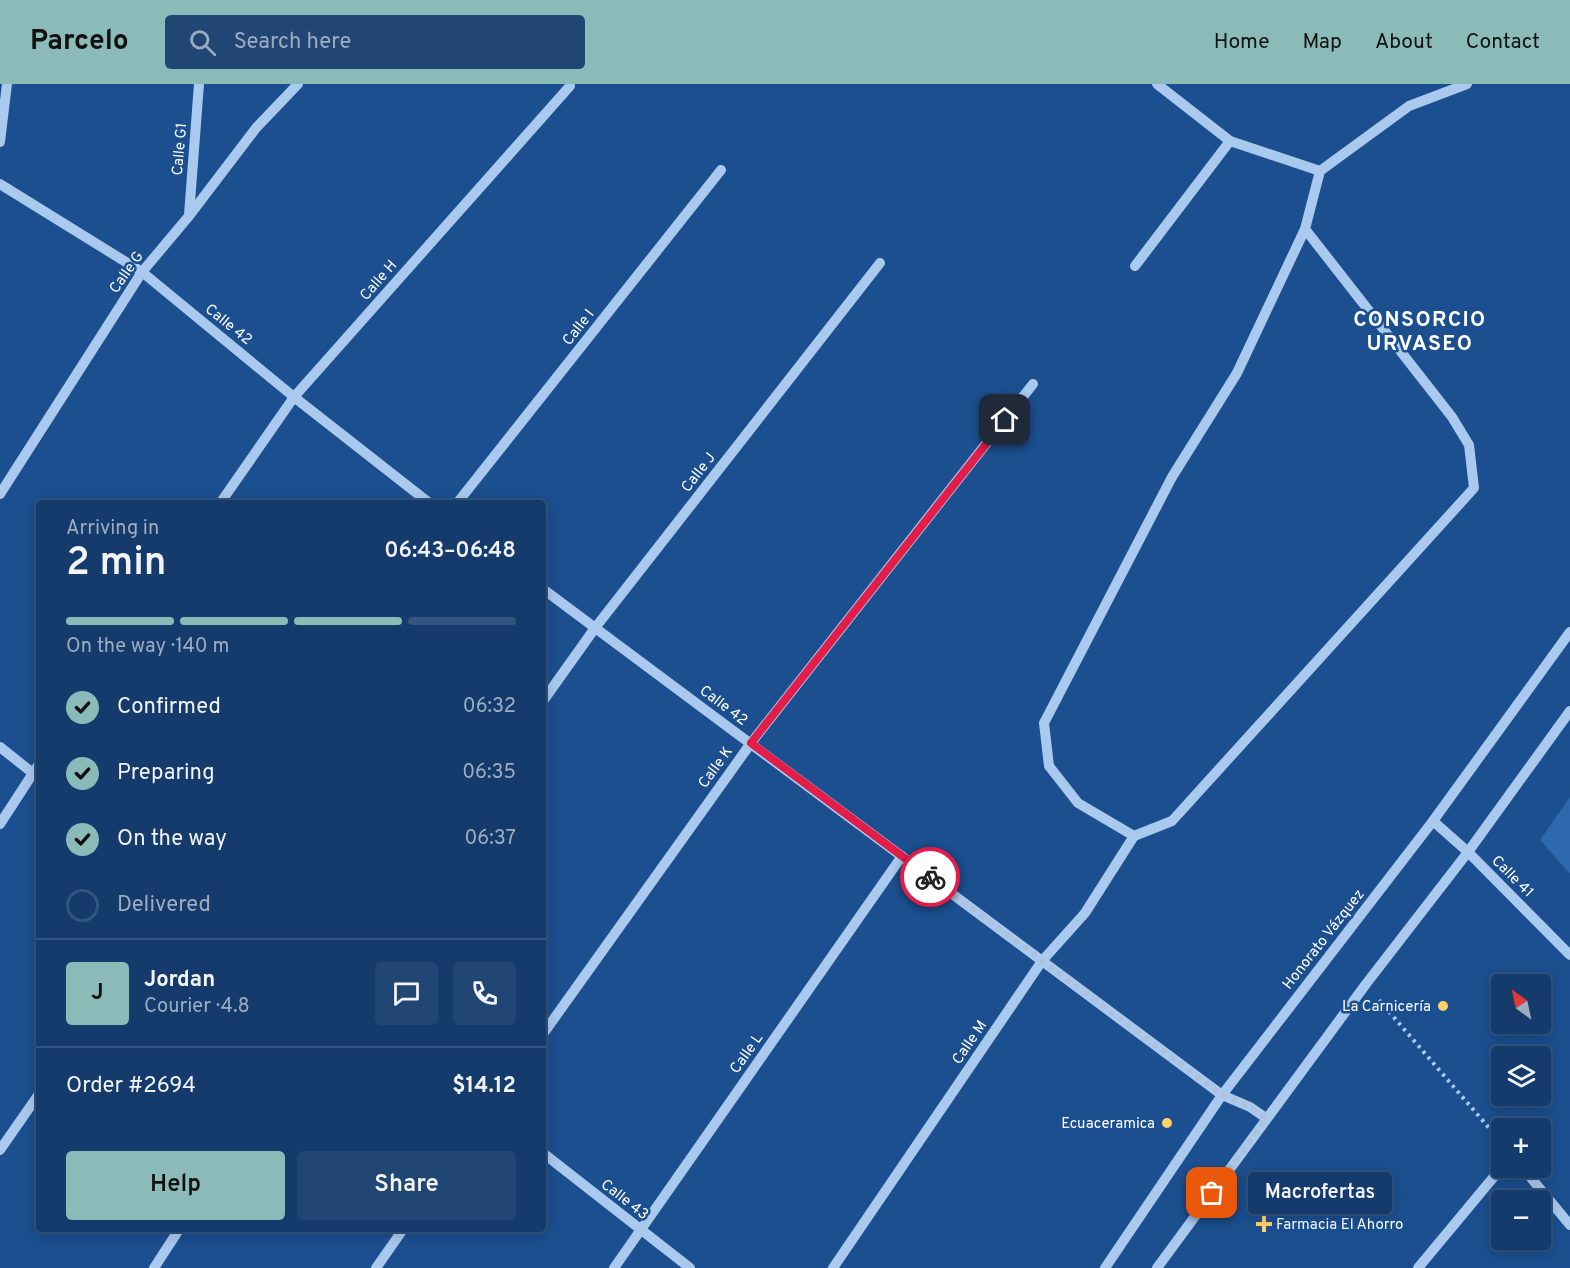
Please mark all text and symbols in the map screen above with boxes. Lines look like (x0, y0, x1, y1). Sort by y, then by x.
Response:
search box (165, 15, 585, 69)
text: Parcelo (30, 24, 129, 60)
icon: search (186, 26, 219, 59)
text: Search here (234, 29, 351, 56)
text: Home (1214, 29, 1270, 56)
text: Map (1303, 29, 1342, 56)
text: About (1375, 29, 1433, 56)
text: Contact (1466, 29, 1540, 56)
street label: Calle G1 (169, 122, 192, 176)
street label: Calle G (106, 248, 149, 298)
street label: Calle H (356, 257, 402, 305)
street label: Calle 42 (200, 300, 256, 350)
street label: Calle I (559, 306, 599, 350)
district label: CONSORCIO URVASEO (1353, 307, 1487, 358)
pin (979, 394, 1030, 445)
icon: home (988, 403, 1021, 436)
street label: Calle J (678, 449, 721, 497)
text: Arriving in (66, 516, 159, 542)
text: 06:43–06:48 (384, 538, 516, 565)
text: 2 min (66, 540, 167, 589)
text: On the way · 140 m (66, 634, 229, 660)
street label: Calle 42 (695, 682, 751, 730)
icon: check (66, 691, 99, 724)
text: Confirmed (117, 694, 221, 721)
text: 06:32 (463, 694, 516, 720)
street label: Calle K (695, 743, 738, 792)
icon: check (66, 757, 99, 790)
text: Preparing (117, 760, 215, 787)
text: 06:35 (462, 760, 516, 786)
icon: check (66, 823, 99, 856)
text: On the way (117, 826, 227, 853)
text: 06:37 (464, 826, 516, 852)
courier (900, 847, 960, 907)
street label: Calle 41 (1487, 852, 1537, 902)
icon: bike (914, 861, 947, 894)
street label: Honorato Vázquez (1279, 886, 1369, 994)
text: Delivered (117, 892, 211, 919)
button: chat (375, 962, 438, 1025)
button: phone (453, 962, 516, 1025)
text: Jordan (144, 967, 215, 994)
north arrow (1491, 974, 1551, 1034)
map controls (1491, 974, 1551, 1250)
text: J (91, 980, 104, 1007)
text: Courier · 4.8 (144, 994, 250, 1020)
place label: La Carnicería (1342, 998, 1431, 1017)
marker: La Carnicería (1436, 999, 1450, 1013)
street label: Calle M (949, 1017, 992, 1069)
street label: Calle L (726, 1030, 768, 1078)
button: layers (1491, 1046, 1551, 1106)
text: Order #2694 (66, 1073, 196, 1100)
text: $14.12 (452, 1073, 516, 1100)
place label: Ecuaceramica (1061, 1115, 1155, 1134)
marker: Ecuaceramica (1160, 1116, 1174, 1130)
button: + (1491, 1118, 1551, 1178)
button: Help (66, 1151, 285, 1220)
button: Share (297, 1151, 516, 1220)
pin (1186, 1167, 1237, 1218)
callout: Macrofertas (1248, 1172, 1392, 1214)
street label: Calle 43 (596, 1176, 652, 1225)
icon: bag (1195, 1176, 1228, 1209)
text: Macrofertas (1265, 1180, 1375, 1206)
button: − (1491, 1190, 1551, 1250)
place label: Farmacia El Ahorro (1276, 1216, 1403, 1235)
marker: Farmacia El Ahorro (1257, 1217, 1271, 1231)

